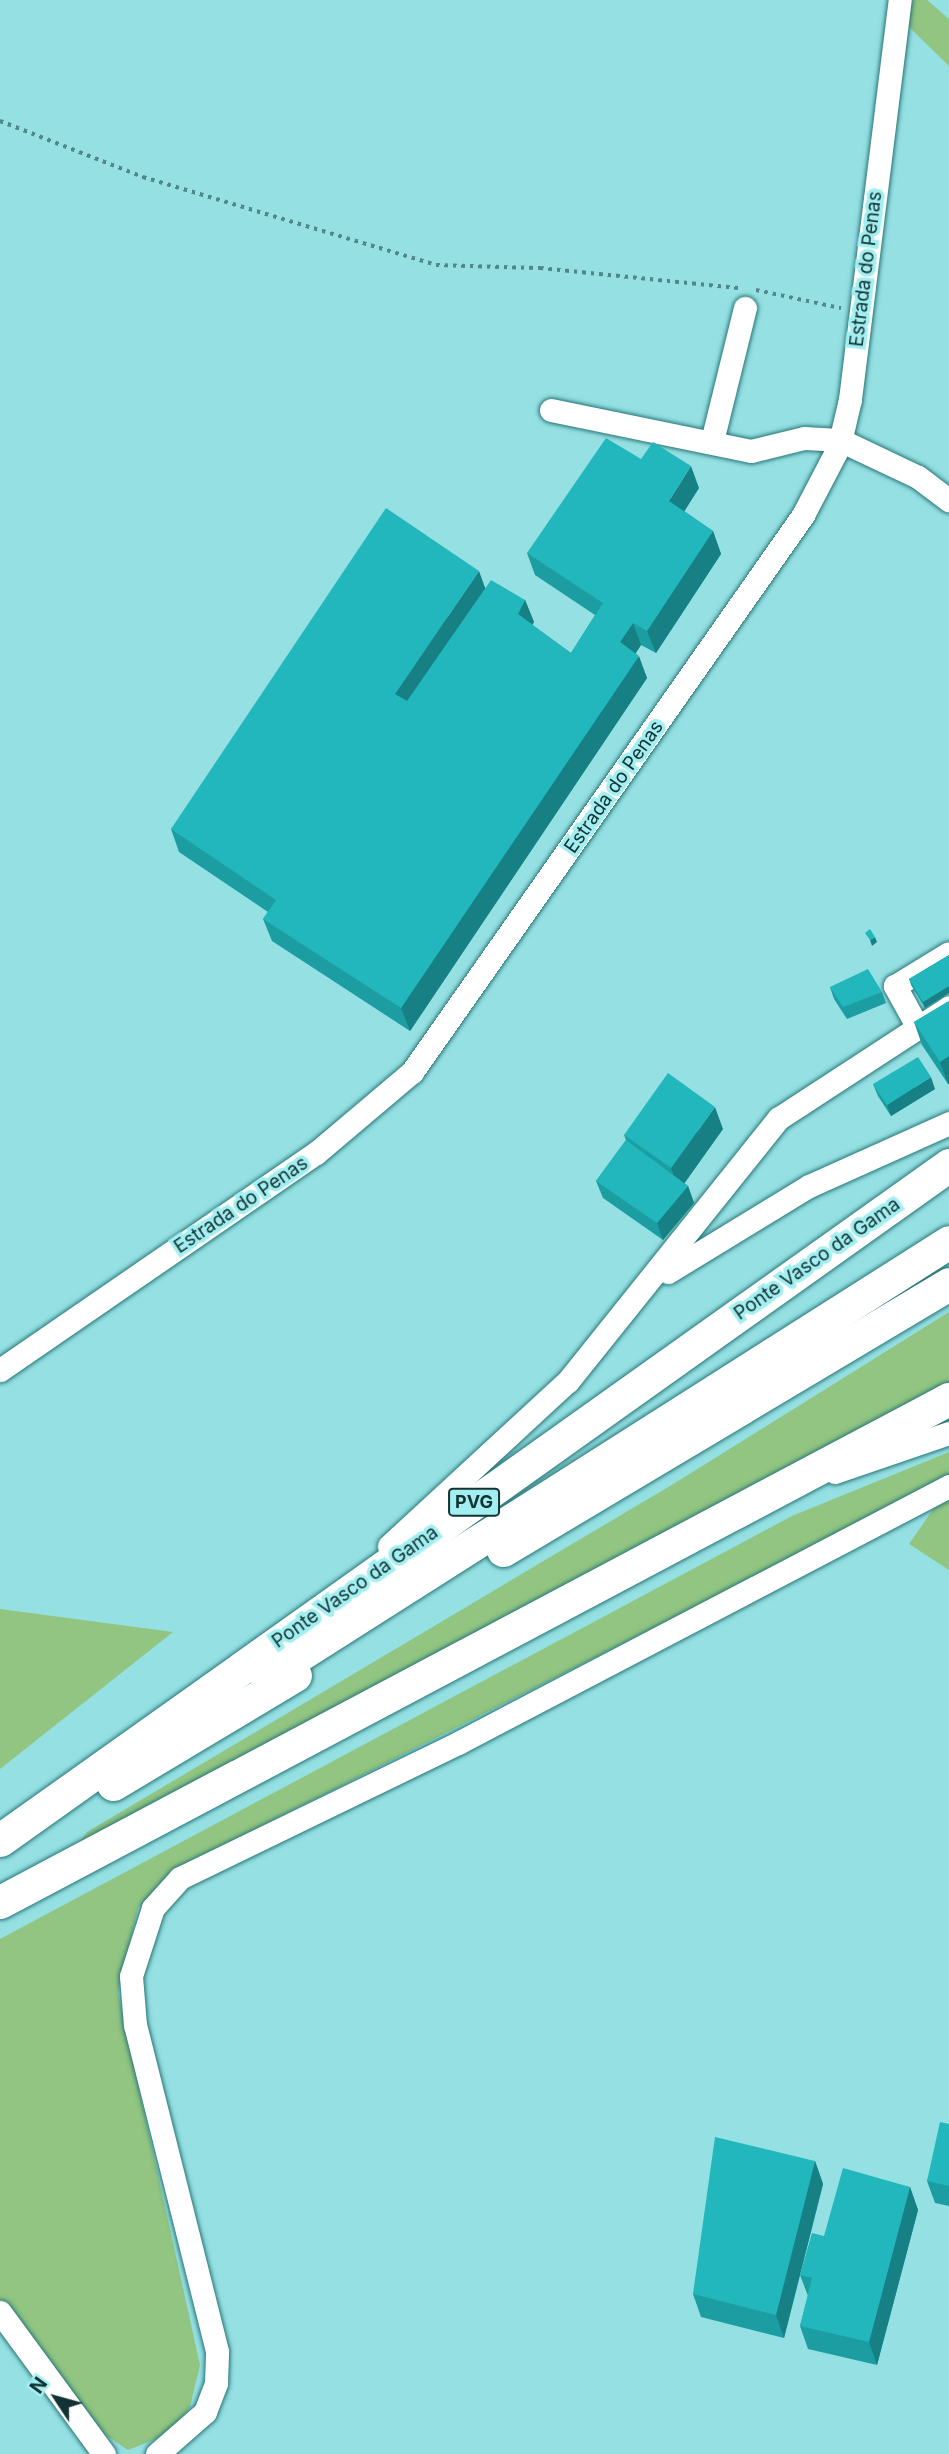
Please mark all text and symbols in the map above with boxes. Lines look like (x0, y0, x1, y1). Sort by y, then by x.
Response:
street label: Estrada do Penas (845, 190, 887, 348)
street label: Estrada do Penas (560, 716, 668, 858)
street label: Estrada do Penas (170, 1152, 312, 1258)
street label: Ponte Vasco da Gama (730, 1193, 904, 1325)
road number: PVG (448, 1488, 500, 1517)
street label: Ponte Vasco da Gama (268, 1521, 442, 1653)
north arrow (21, 2363, 91, 2433)
text: N (25, 2373, 52, 2398)

